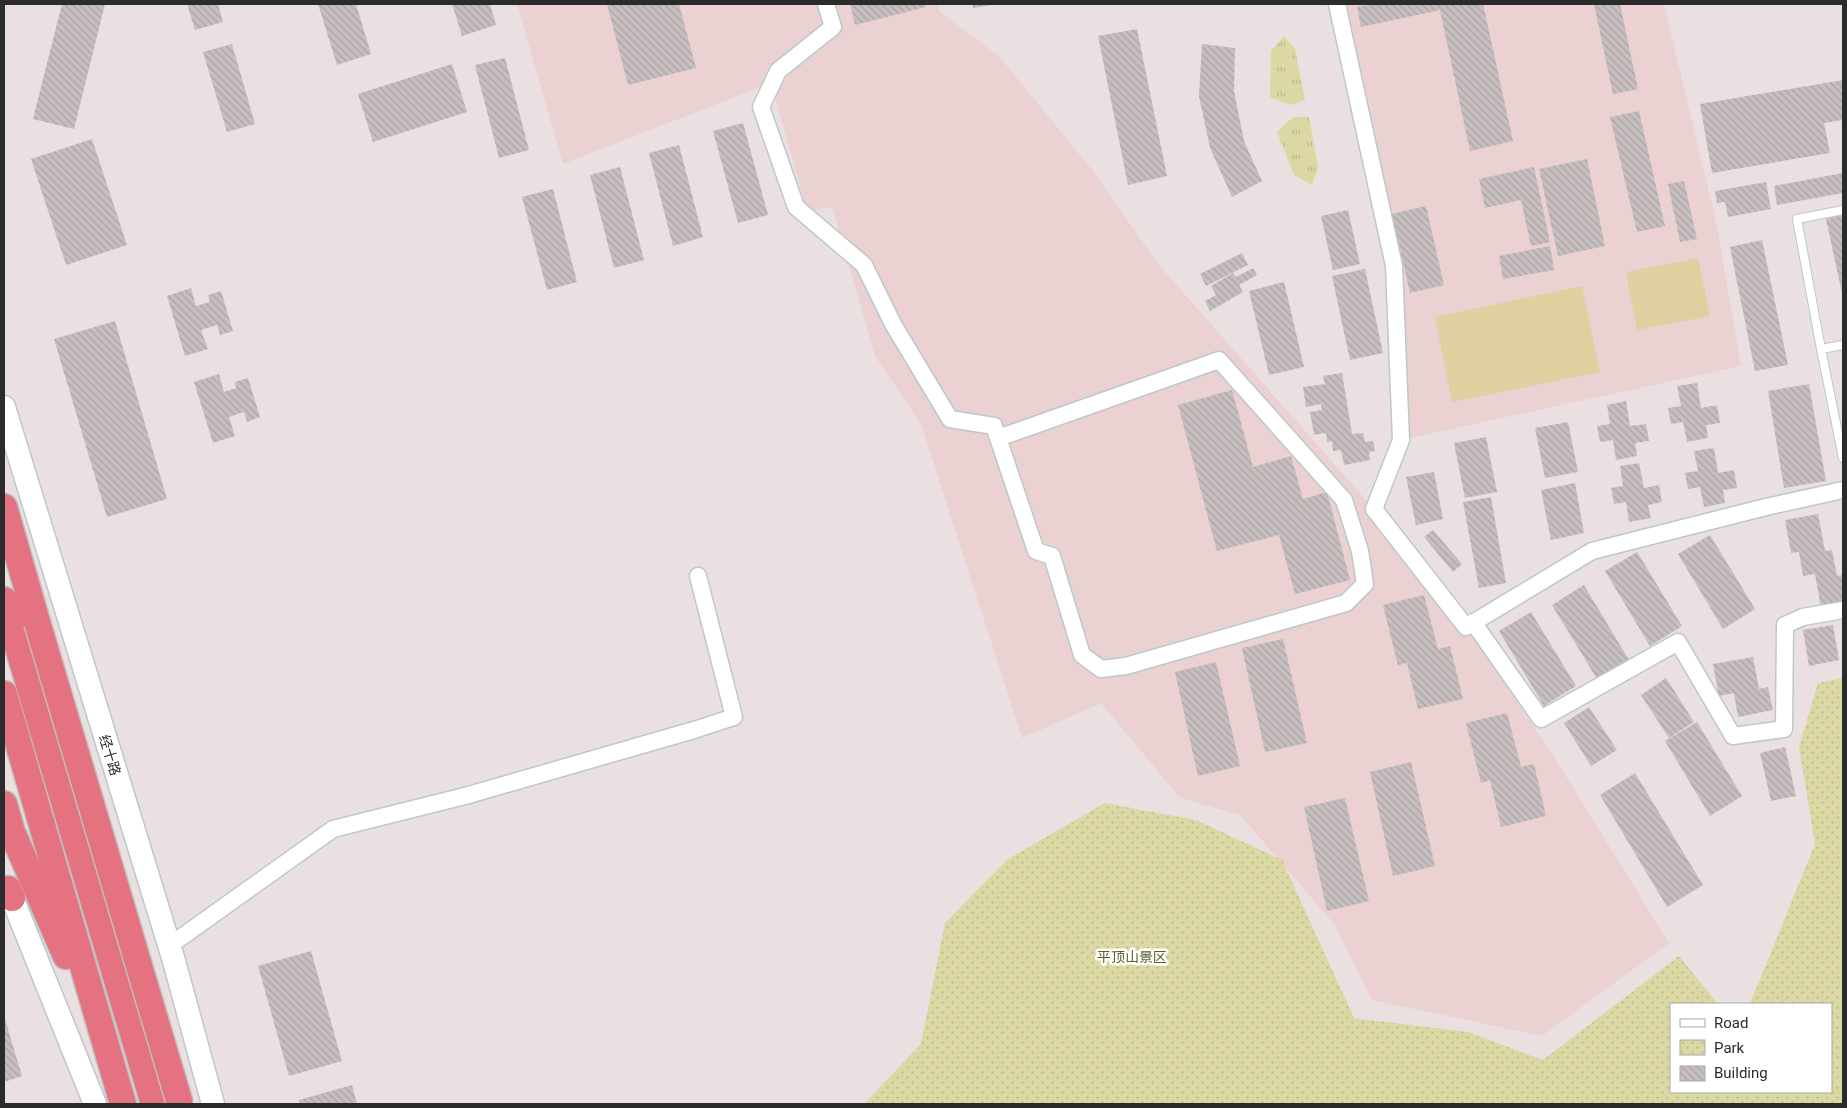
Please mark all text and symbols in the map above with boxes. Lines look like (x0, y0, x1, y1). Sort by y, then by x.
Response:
street label: 经十路 (96, 733, 124, 777)
park label: 平顶山景区 (1097, 949, 1167, 965)
legend (1670, 1003, 1832, 1093)
text: Road (1714, 1014, 1748, 1032)
text: Park (1714, 1039, 1745, 1057)
text: Building (1714, 1064, 1768, 1082)

